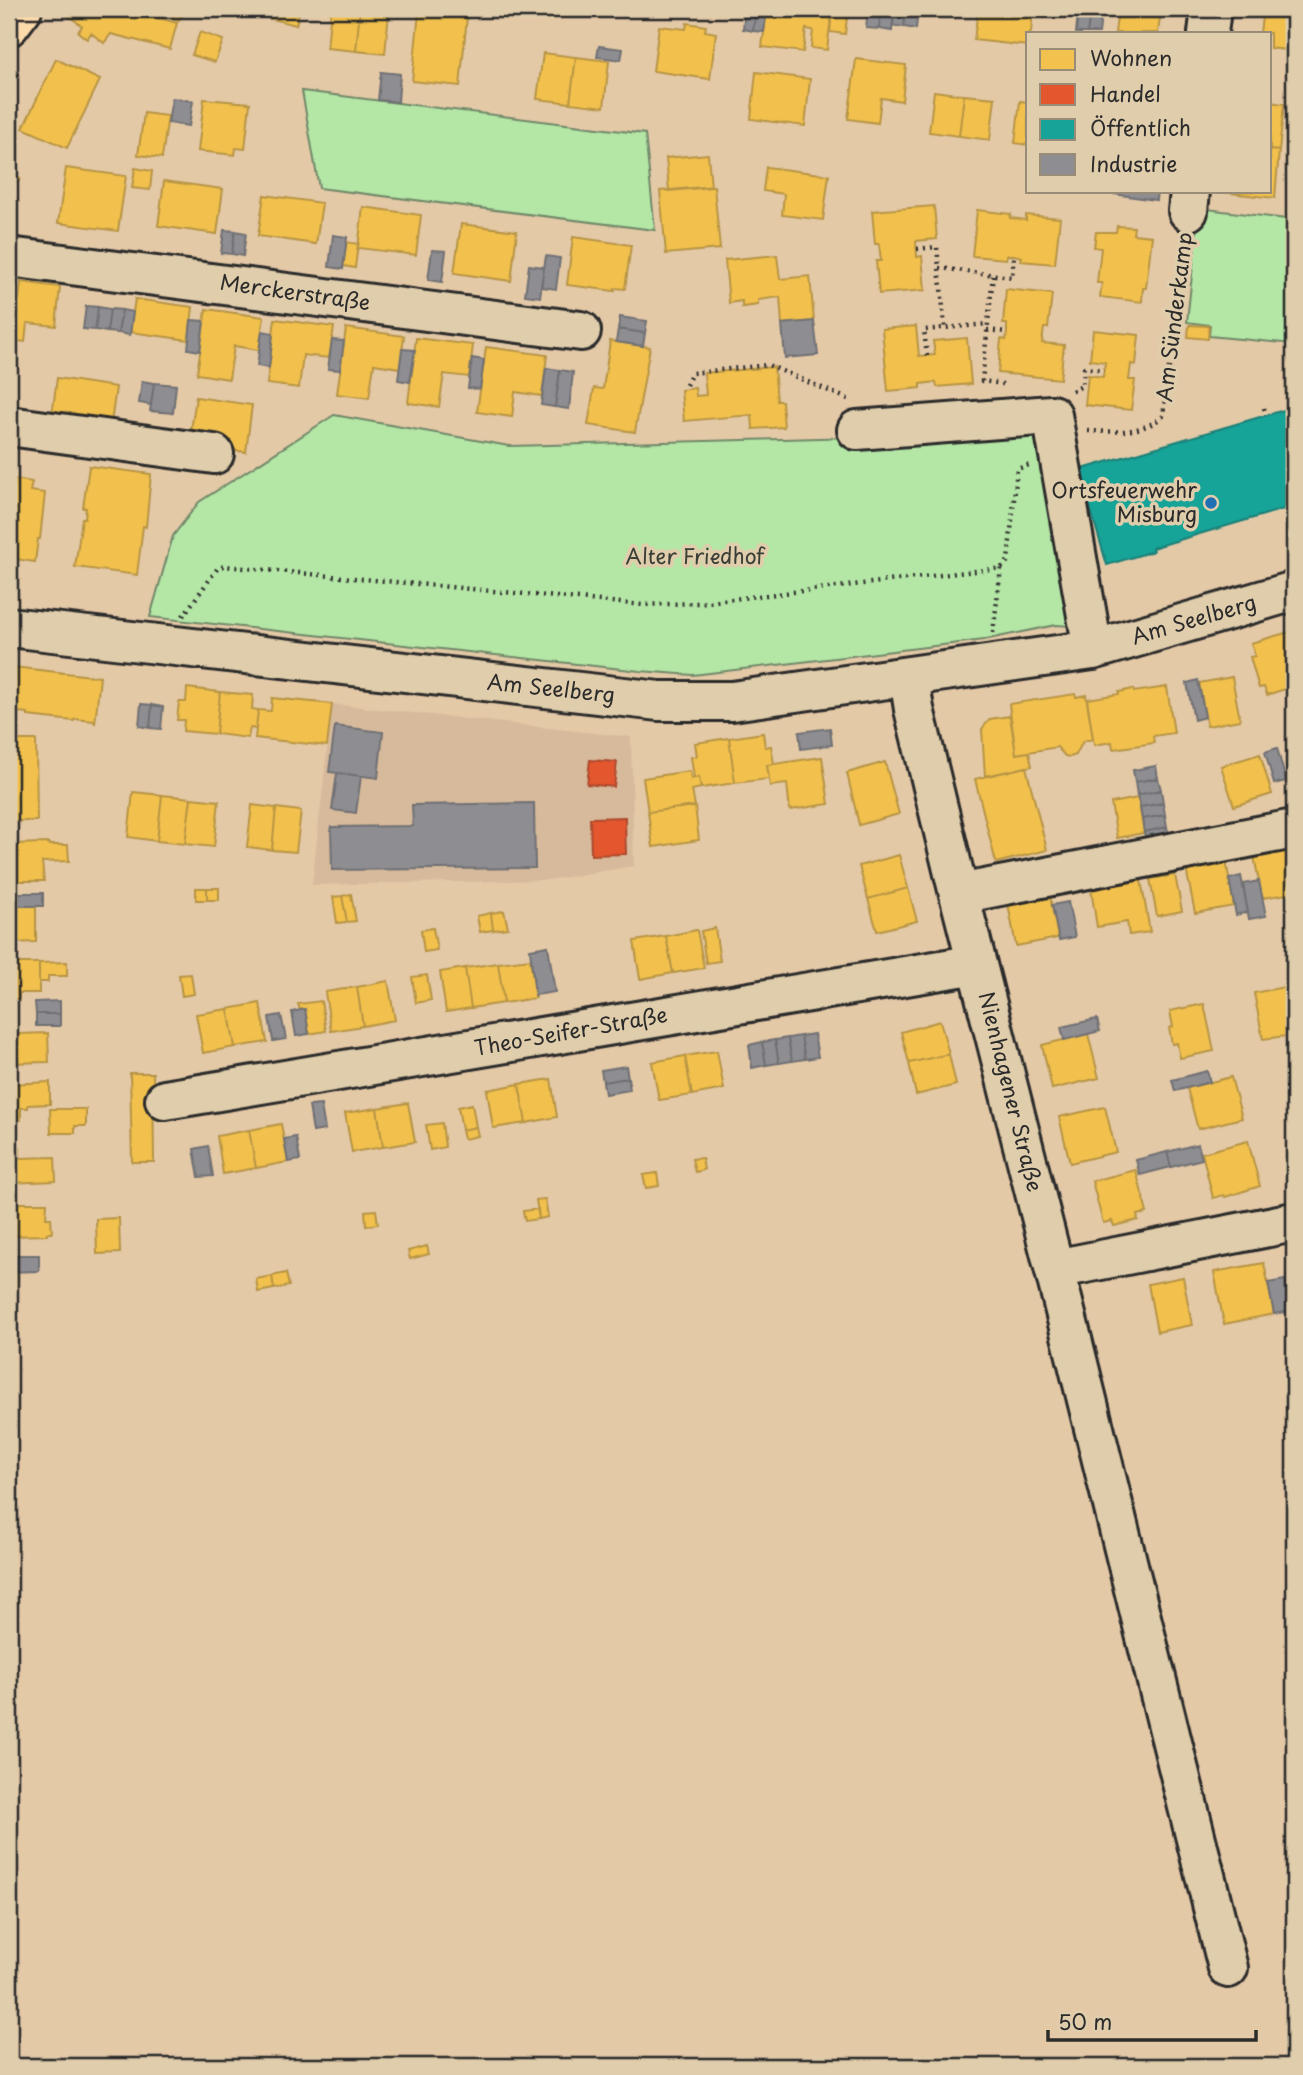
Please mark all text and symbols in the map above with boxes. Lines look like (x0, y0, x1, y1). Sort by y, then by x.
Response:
legend (1026, 32, 1272, 192)
text: Wohnen (1090, 41, 1172, 73)
text: Handel (1090, 77, 1161, 109)
text: Öffentlich (1090, 111, 1191, 143)
text: Industrie (1090, 147, 1177, 179)
street label: Am Sünderkamp (1147, 230, 1199, 403)
street label: Merckerstraße (218, 265, 373, 317)
place label: Ortsfeuerwehr Misburg (1051, 473, 1197, 529)
marker: Ortsfeuerwehr Misburg (1203, 495, 1219, 511)
park label: Alter Friedhof (626, 539, 766, 571)
street label: Am Seelberg (1127, 585, 1260, 651)
street label: Am Seelberg (486, 664, 617, 710)
street label: Nienhagener Straße (972, 988, 1052, 1195)
street label: Theo-Seifer-Straße (472, 997, 670, 1063)
scale bar (1048, 1998, 1256, 2042)
text: 50 m (1058, 2005, 1112, 2037)

